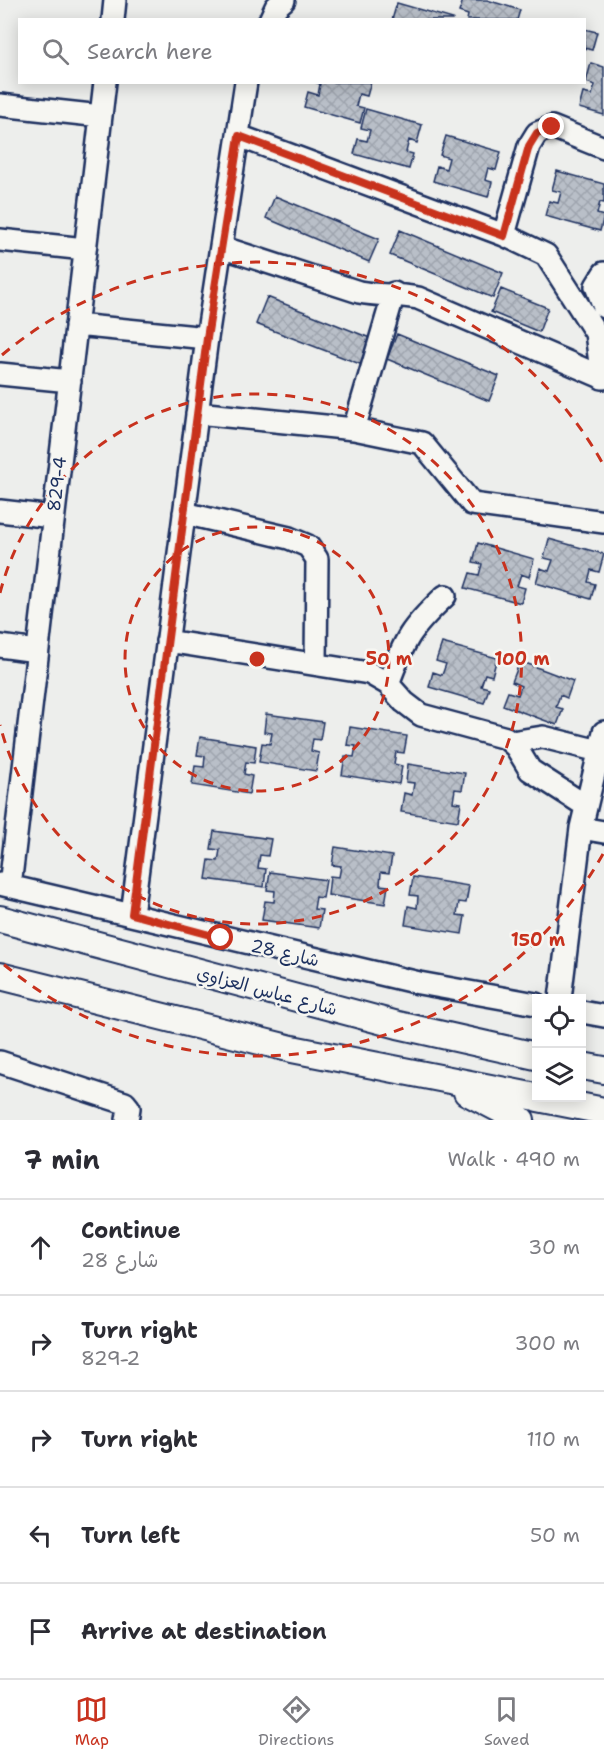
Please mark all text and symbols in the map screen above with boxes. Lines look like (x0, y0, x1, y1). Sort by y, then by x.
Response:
search box (18, 18, 586, 84)
icon: search (39, 35, 72, 68)
text: Search here (87, 37, 213, 66)
route end (538, 113, 564, 139)
street label: 829-4 (42, 455, 72, 513)
text: 50 m (366, 647, 413, 671)
text: 100 m (494, 647, 550, 671)
centre of rings (247, 649, 267, 669)
route start (207, 924, 233, 950)
text: 150 m (511, 928, 566, 952)
street label: شارع 28 (248, 933, 322, 973)
street label: شارع عباس العزاوي (194, 961, 340, 1022)
map controls (532, 994, 586, 1102)
button: locate (532, 994, 586, 1048)
button: layers (532, 1048, 586, 1102)
text: 7 min (24, 1142, 100, 1177)
text: Walk · 490 m (448, 1146, 580, 1172)
text: Continue (81, 1216, 181, 1245)
icon: ahead (24, 1231, 57, 1264)
text: 30 m (528, 1234, 580, 1260)
text: شارع 28 (81, 1247, 159, 1273)
text: Turn right (81, 1316, 198, 1345)
icon: right (24, 1327, 57, 1360)
text: 300 m (514, 1330, 580, 1356)
text: 829-2 (81, 1345, 140, 1371)
icon: right (24, 1423, 57, 1456)
text: Turn right (81, 1425, 198, 1454)
text: 110 m (526, 1426, 580, 1452)
icon: left (24, 1519, 57, 1552)
text: Turn left (81, 1521, 180, 1550)
text: 50 m (530, 1522, 580, 1548)
icon: arrive (24, 1615, 57, 1648)
text: Arrive at destination (81, 1617, 327, 1646)
tab: Map (75, 1693, 109, 1750)
tab: Directions (258, 1693, 335, 1750)
tab: Saved (484, 1693, 529, 1750)

